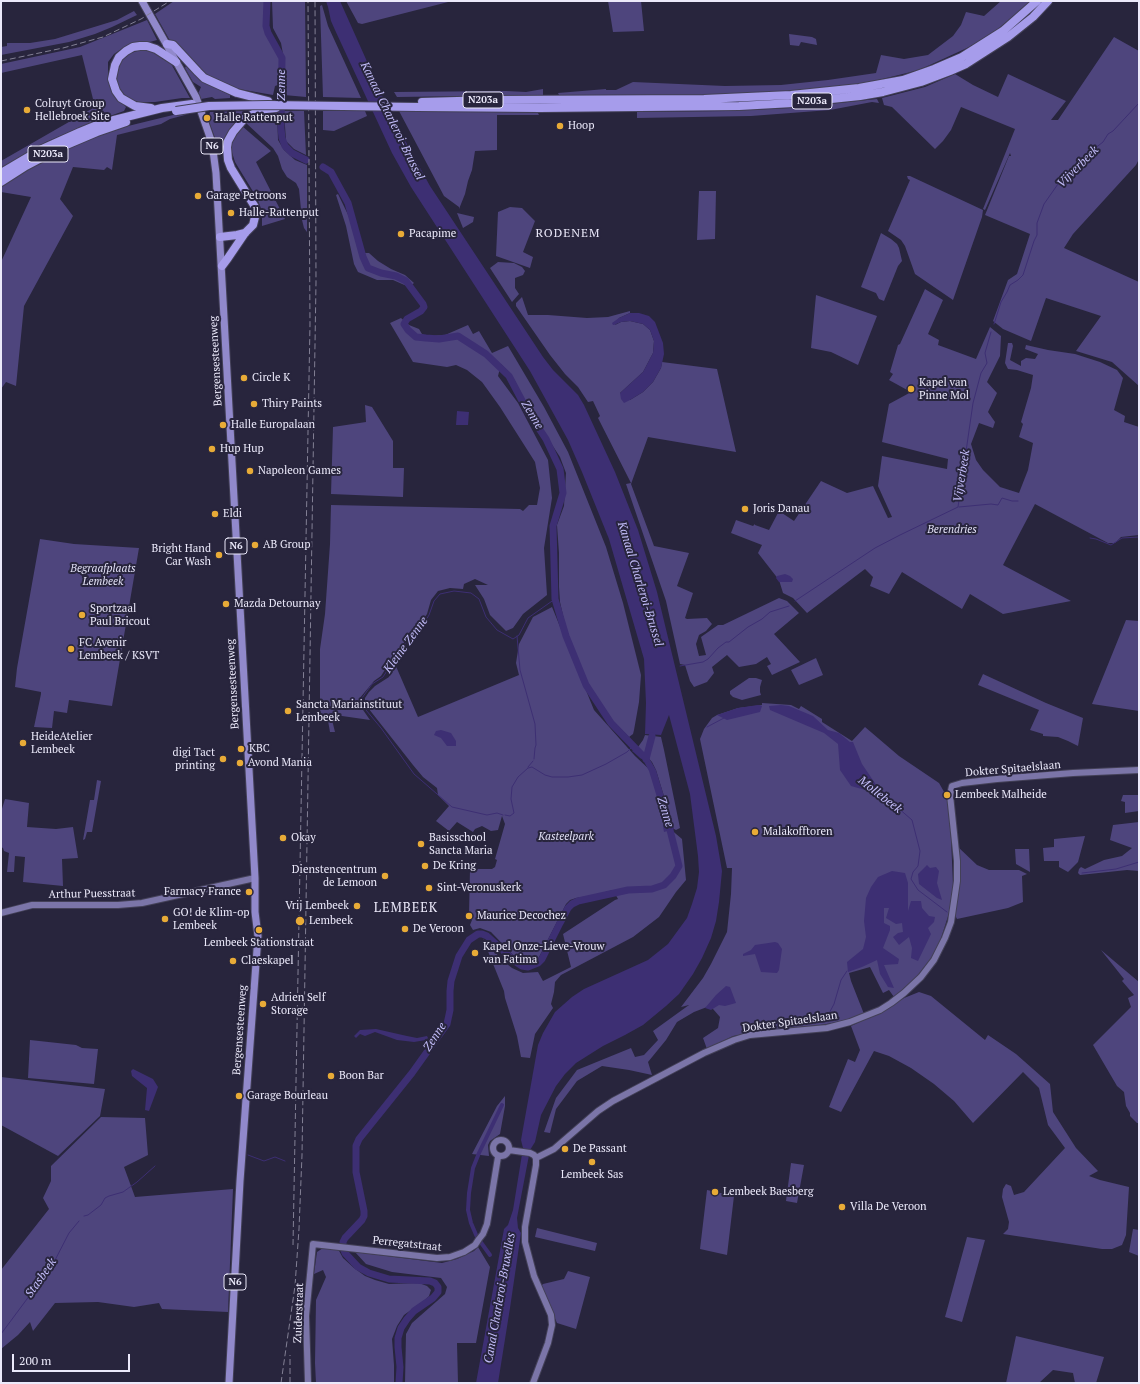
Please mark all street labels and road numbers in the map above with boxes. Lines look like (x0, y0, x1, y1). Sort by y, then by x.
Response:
road number: N203a (463, 92, 503, 108)
road number: N203a (792, 93, 832, 109)
road number: N6 (201, 138, 223, 154)
road number: N203a (28, 146, 68, 162)
street label: Bergensesteenweg (207, 316, 225, 406)
road number: N6 (225, 538, 247, 554)
street label: Bergensesteenweg (224, 639, 242, 729)
street label: Dokter Spitaelslaan (965, 758, 1061, 780)
street label: Arthur Puesstraat (48, 887, 136, 901)
street label: Bergensesteenweg (230, 984, 250, 1076)
street label: Dokter Spitaelslaan (742, 1009, 838, 1035)
street label: Perregatstraat (372, 1234, 442, 1254)
road number: N6 (224, 1274, 246, 1290)
street label: Zuiderstraat (291, 1283, 307, 1343)

